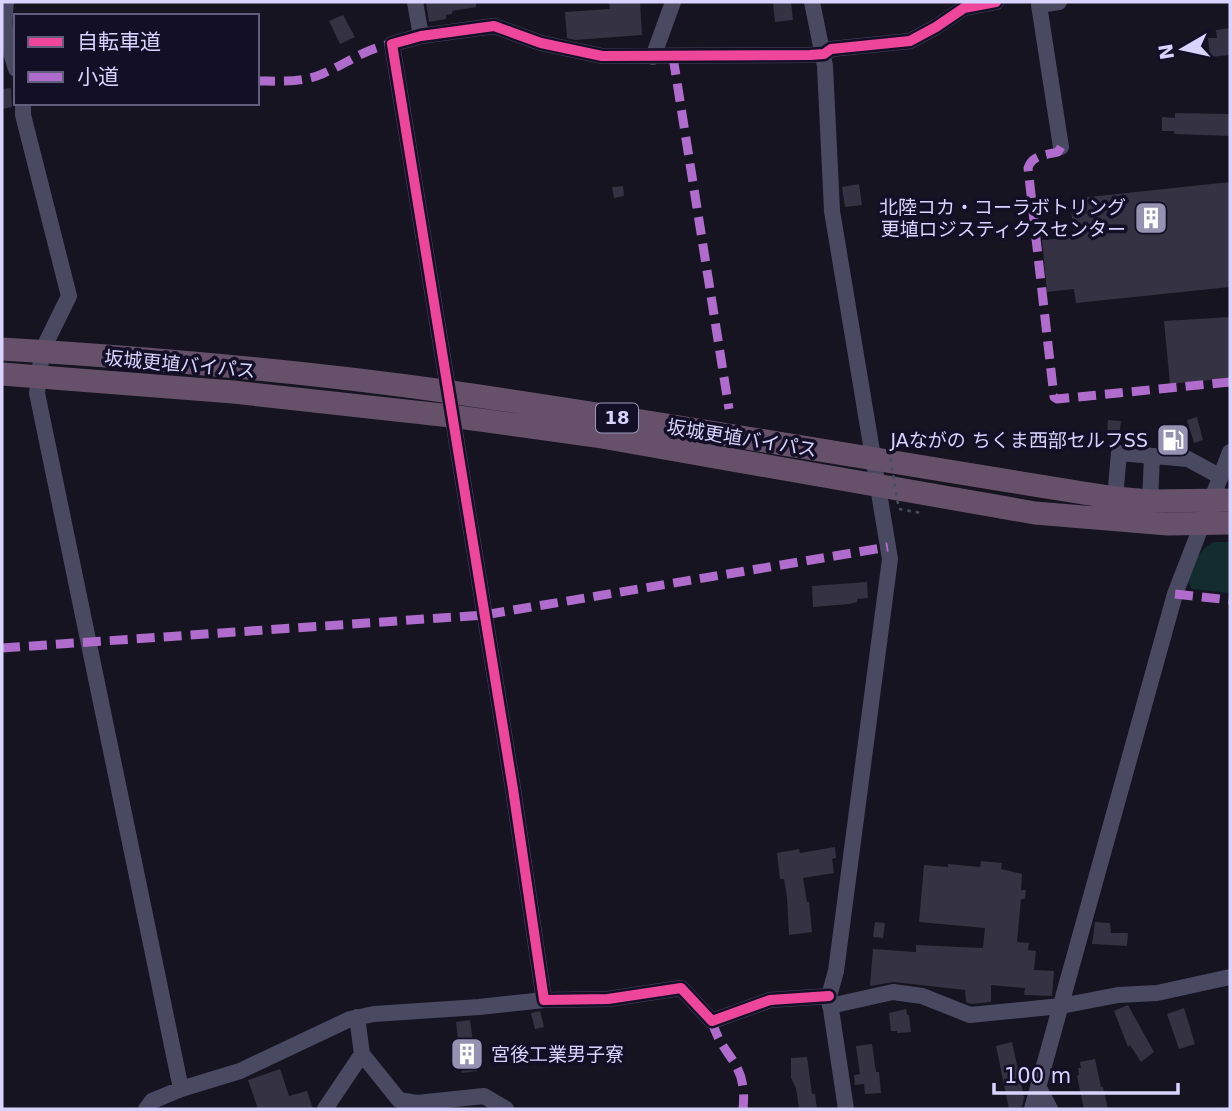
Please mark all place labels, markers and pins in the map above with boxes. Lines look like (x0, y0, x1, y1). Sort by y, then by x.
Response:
place label: 北陸コカ・コーラボトリング 更埴ロジスティクスセンター (879, 196, 1126, 240)
building icon: 北陸コカ・コーラボトリング 更埴ロジスティクスセンター (1132, 199, 1170, 237)
fuel station icon: JAながの ちくま西部セルフSS (1154, 421, 1192, 459)
place label: JAながの ちくま西部セルフSS (890, 429, 1148, 451)
building icon: 宮後工業男子寮 (448, 1035, 486, 1073)
place label: 宮後工業男子寮 (491, 1043, 624, 1065)

